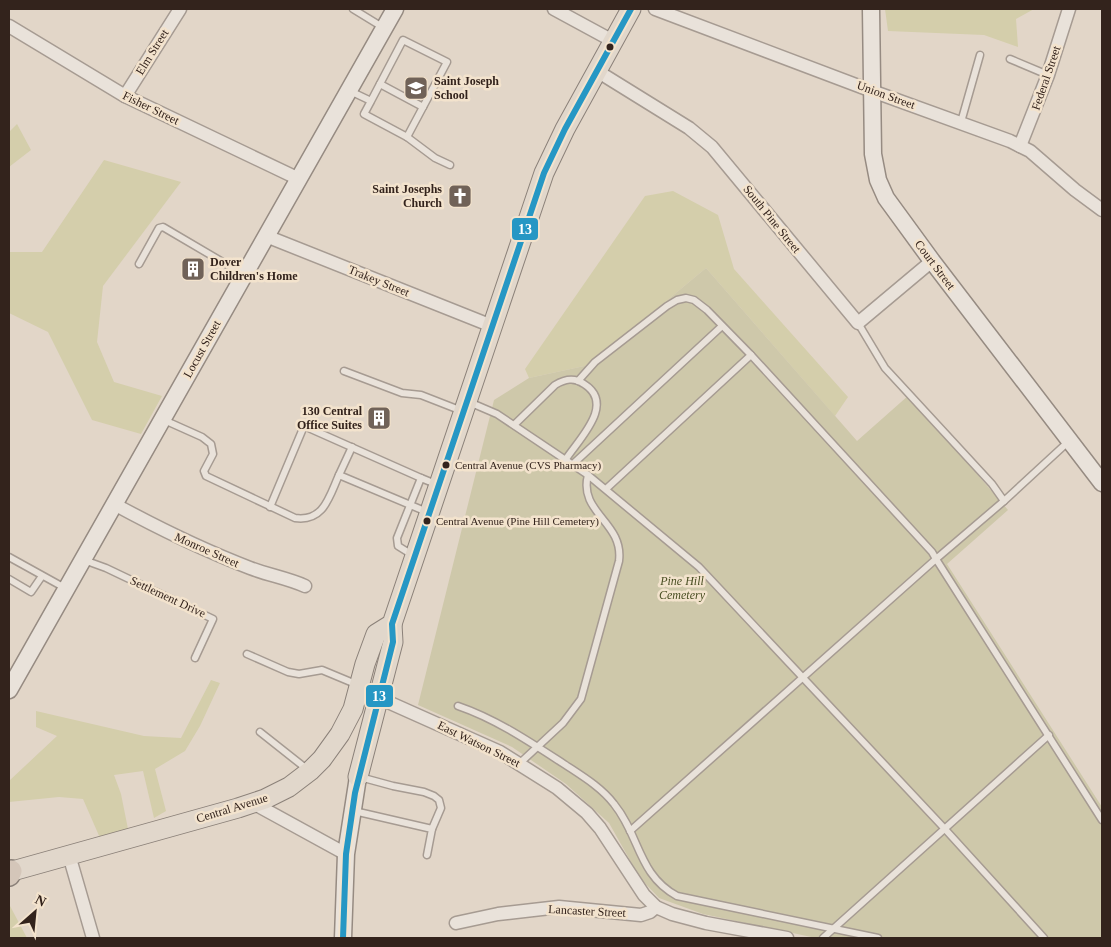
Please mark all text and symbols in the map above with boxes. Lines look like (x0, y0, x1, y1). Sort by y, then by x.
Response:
street label: Elm Street (133, 26, 172, 77)
unlabelled marker (605, 42, 615, 52)
street label: Federal Street (1028, 43, 1064, 112)
place label: Saint Joseph School (434, 74, 499, 102)
school or university icon: Saint Joseph School (403, 75, 429, 101)
street label: Union Street (855, 78, 918, 112)
street label: Fisher Street (121, 88, 182, 128)
place label: Saint Josephs Church (372, 182, 442, 210)
street label: South Pine Street (740, 182, 804, 256)
church icon: Saint Josephs Church (447, 183, 473, 209)
line badge: 13 (511, 217, 539, 241)
text: 13 (518, 222, 532, 237)
street label: Court Street (912, 237, 959, 293)
place label: Dover Children's Home (210, 255, 298, 283)
building icon: Dover Children's Home (180, 256, 206, 282)
street label: Trakey Street (346, 262, 412, 300)
street label: Locust Street (180, 317, 224, 380)
place label: 130 Central Office Suites (297, 404, 363, 432)
building icon: 130 Central Office Suites (366, 405, 392, 431)
place label: Central Avenue (CVS Pharmacy) (455, 459, 601, 472)
marker: Central Avenue (CVS Pharmacy) (441, 460, 451, 470)
place label: Central Avenue (Pine Hill Cemetery) (436, 515, 599, 528)
marker: Central Avenue (Pine Hill Cemetery) (422, 516, 432, 526)
street label: Monroe Street (173, 530, 242, 571)
street label: Settlement Drive (128, 573, 208, 621)
park label: Pine Hill Cemetery (659, 574, 706, 602)
line badge: 13 (365, 684, 394, 708)
text: 13 (372, 689, 386, 704)
street label: East Watson Street (435, 718, 523, 770)
street label: Central Avenue (195, 790, 269, 826)
north arrow (10, 887, 60, 937)
text: N (33, 892, 49, 910)
street label: Lancaster Street (548, 902, 627, 920)

